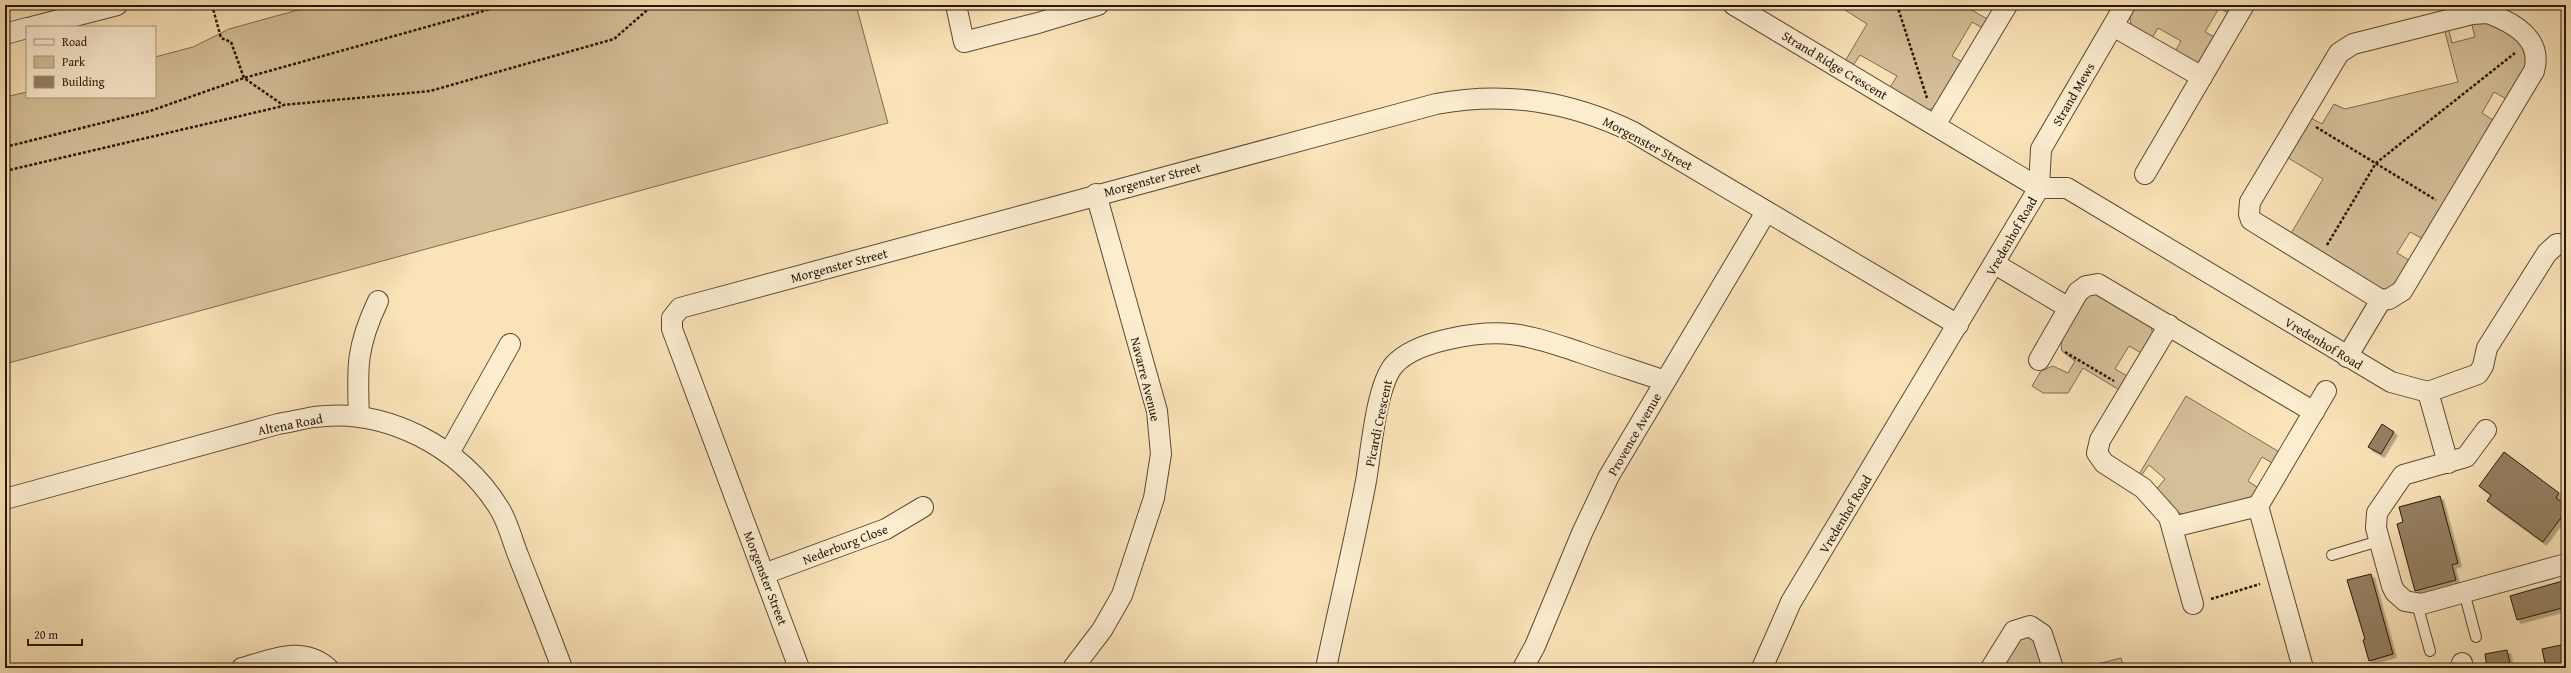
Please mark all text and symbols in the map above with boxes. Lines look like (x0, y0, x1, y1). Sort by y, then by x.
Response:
legend (26, 26, 156, 98)
street label: Strand Ridge Crescent (1778, 26, 1891, 105)
text: Road (62, 33, 88, 50)
text: Park (62, 53, 86, 70)
street label: Strand Mews (2048, 59, 2099, 130)
text: Building (62, 73, 105, 90)
street label: Morgenster Street (1599, 112, 1696, 175)
street label: Morgenster Street (1102, 157, 1203, 202)
street label: Vredenhof Road (1981, 193, 2042, 279)
street label: Morgenster Street (789, 243, 890, 288)
street label: Vredenhof Road (2281, 313, 2367, 374)
street label: Navarre Avenue (1126, 335, 1165, 423)
street label: Picardi Crescent (1360, 377, 1397, 468)
street label: Provence Avenue (1603, 389, 1666, 479)
street label: Altena Road (256, 409, 324, 440)
street label: Vredenhof Road (1815, 471, 1876, 557)
street label: Nederburg Close (800, 519, 891, 569)
street label: Morgenster Street (739, 528, 792, 628)
scale bar (28, 621, 82, 647)
text: 20 m (34, 626, 58, 643)

